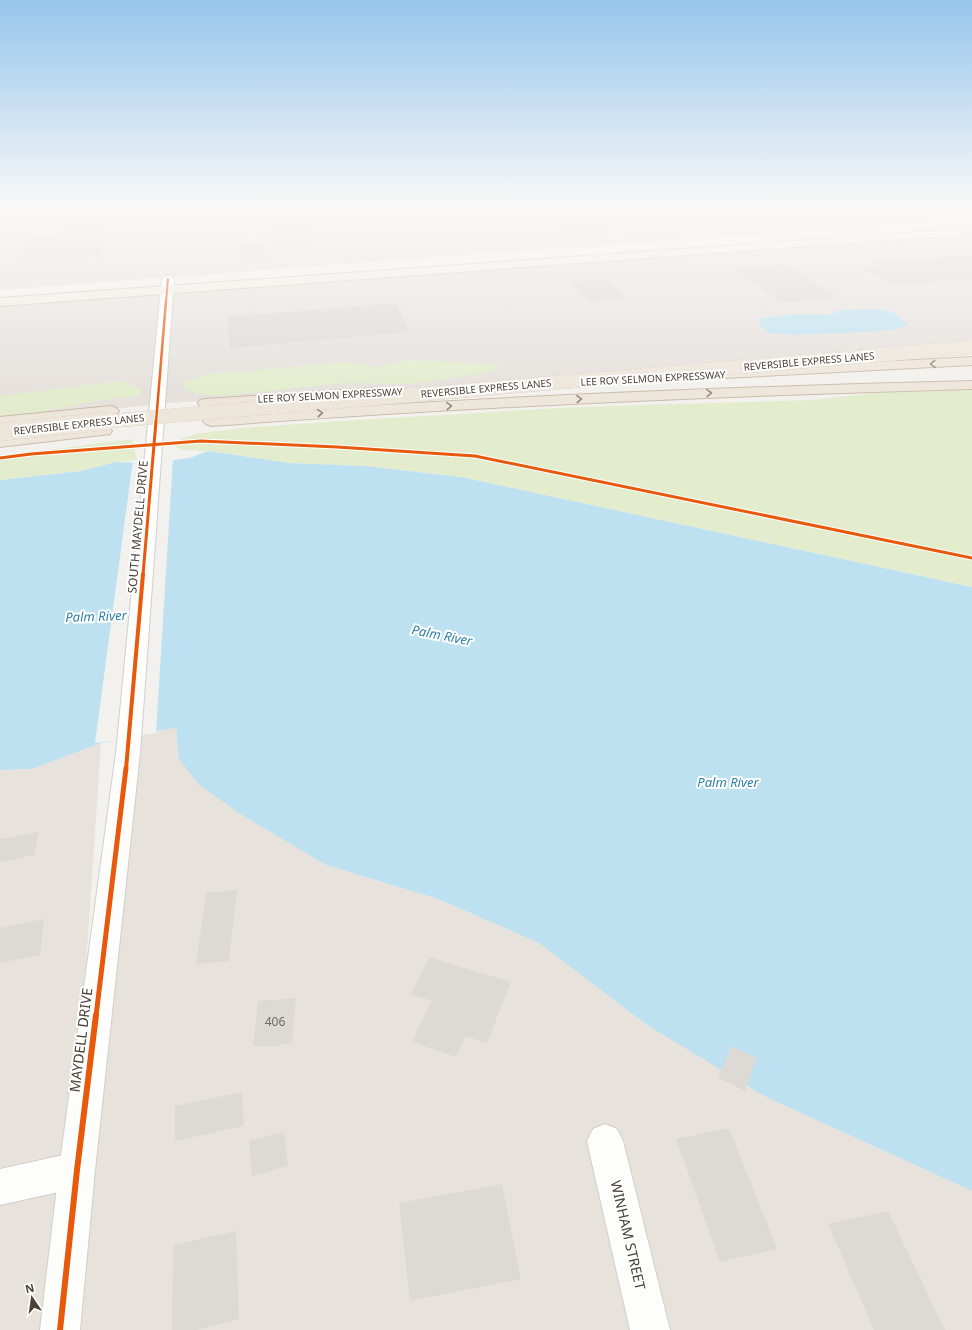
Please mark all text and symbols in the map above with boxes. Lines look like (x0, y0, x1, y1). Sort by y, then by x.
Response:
street label: REVERSIBLE EXPRESS LANES (743, 348, 876, 374)
one-way arrow (930, 359, 936, 368)
street label: LEE ROY SELMON EXPRESSWAY (580, 367, 726, 389)
street label: REVERSIBLE EXPRESS LANES (420, 375, 553, 401)
street label: LEE ROY SELMON EXPRESSWAY (257, 384, 403, 406)
one-way arrow (706, 388, 712, 397)
one-way arrow (576, 395, 582, 404)
one-way arrow (446, 402, 452, 410)
one-way arrow (317, 409, 323, 417)
street label: REVERSIBLE EXPRESS LANES (13, 410, 146, 438)
street label: SOUTH MAYDELL DRIVE (123, 460, 152, 594)
water label: Palm River (65, 606, 128, 626)
water label: Palm River (410, 620, 475, 650)
water label: Palm River (697, 773, 760, 791)
street label: MAYDELL DRIVE (65, 987, 96, 1093)
house number: 406 (265, 1013, 285, 1030)
street label: WINHAM STREET (607, 1178, 650, 1292)
north arrow (12, 1278, 52, 1318)
text: N (24, 1279, 36, 1296)

